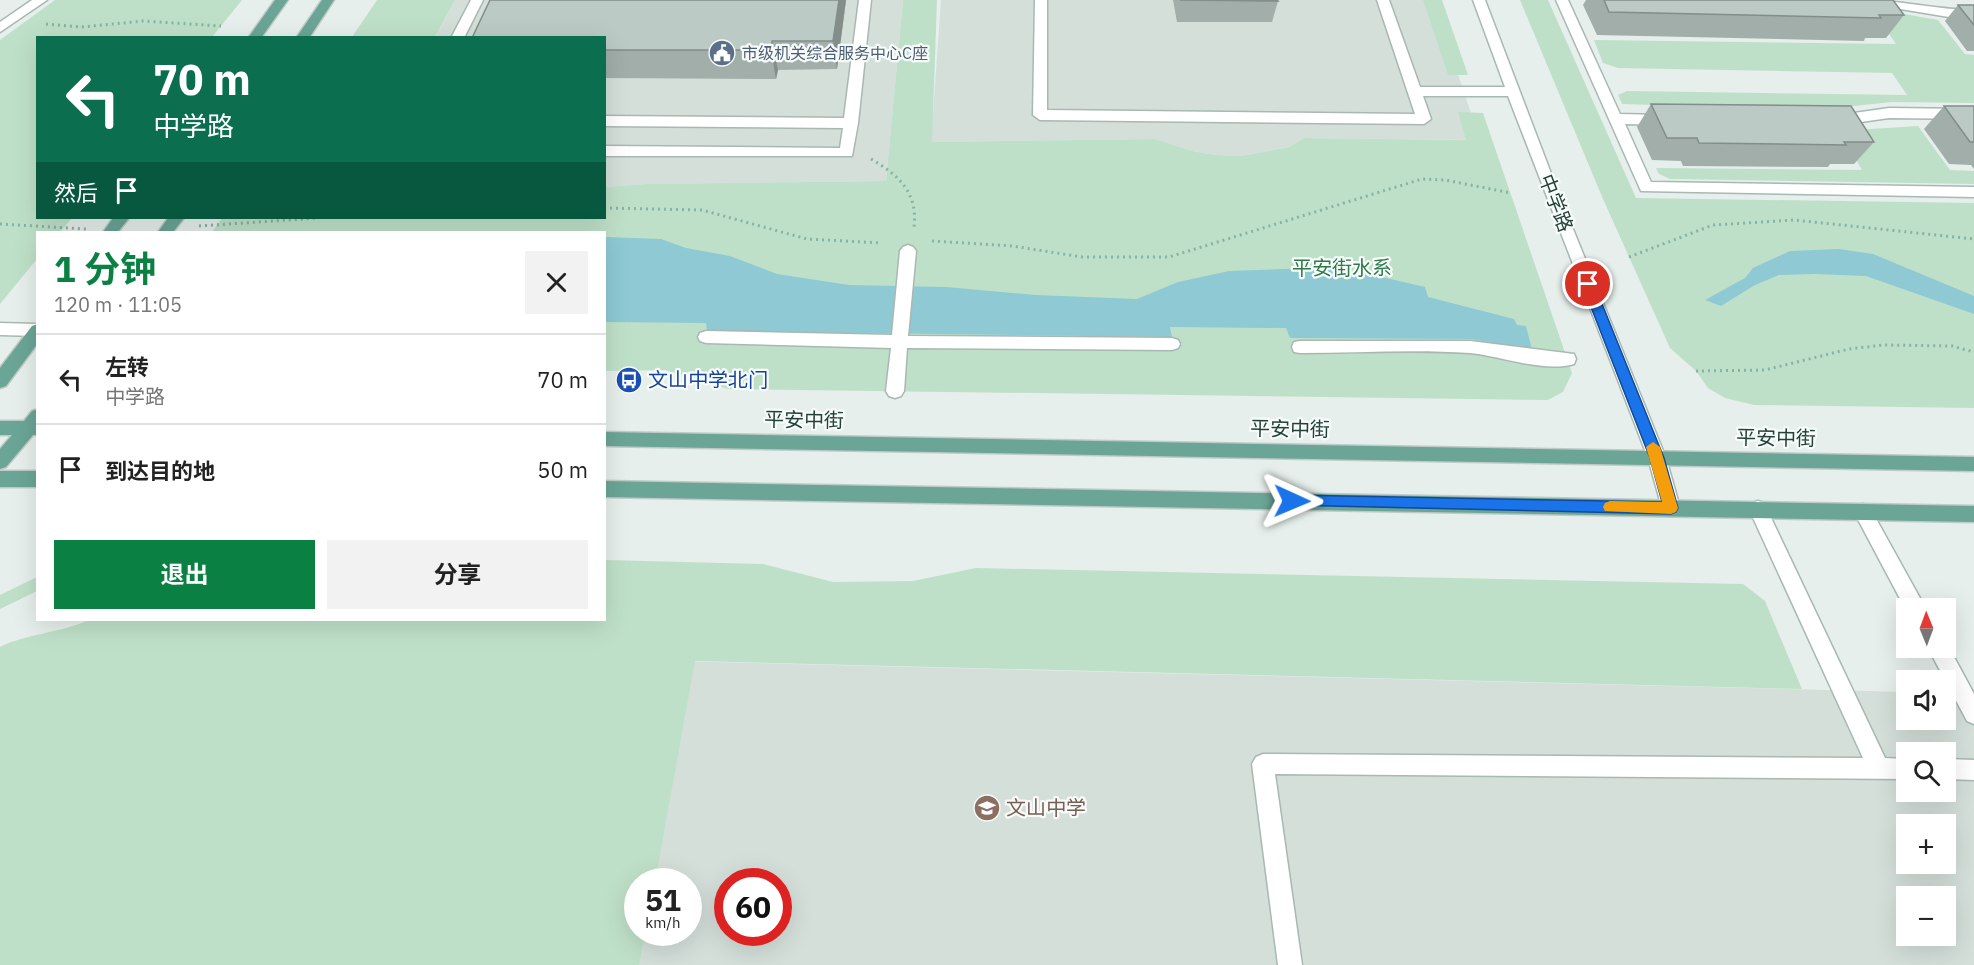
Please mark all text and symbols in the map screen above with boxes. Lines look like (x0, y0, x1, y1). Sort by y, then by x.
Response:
public building icon: 市级机关综合服务中心C座 (707, 38, 737, 68)
place label: 市级机关综合服务中心C座 (742, 43, 928, 63)
text: 70 m (153, 52, 251, 107)
icon: left (54, 60, 132, 138)
text: 中学路 (153, 108, 234, 143)
street label: 中学路 (1533, 170, 1580, 236)
icon: arrive (110, 174, 143, 207)
text: 然后 (54, 178, 98, 207)
text: 1 分钟 (54, 245, 156, 292)
button: close (525, 251, 588, 314)
park label: 平安街水系 (1292, 254, 1392, 281)
pin (1562, 258, 1613, 309)
icon: arrive (1571, 267, 1604, 300)
text: 120 m · 11:05 (54, 291, 182, 318)
text: 左转 (105, 352, 149, 381)
icon: left (54, 363, 87, 396)
text: 70 m (537, 365, 588, 394)
bus stop icon: 文山中学北门 (614, 365, 644, 395)
place label: 文山中学北门 (648, 366, 768, 393)
text: 中学路 (105, 383, 165, 410)
street label: 平安中街 (764, 405, 844, 434)
street label: 平安中街 (1250, 414, 1330, 443)
street label: 平安中街 (1736, 423, 1816, 452)
icon: arrive (54, 453, 87, 486)
text: 50 m (537, 455, 588, 484)
text: 到达目的地 (105, 456, 215, 485)
position arrow (1260, 469, 1324, 533)
button: 退出 (54, 540, 315, 609)
button: 分享 (327, 540, 588, 609)
north arrow (1896, 598, 1956, 658)
map controls (1896, 598, 1956, 946)
button: sound (1896, 670, 1956, 730)
button: search (1896, 742, 1956, 802)
school or university icon: 文山中学 (972, 793, 1002, 823)
place label: 文山中学 (1006, 794, 1086, 821)
button: + (1896, 814, 1956, 874)
speed limit sign: 60 (714, 868, 792, 946)
text: 51 (645, 880, 681, 919)
button: − (1896, 886, 1956, 946)
text: km/h (645, 913, 681, 932)

